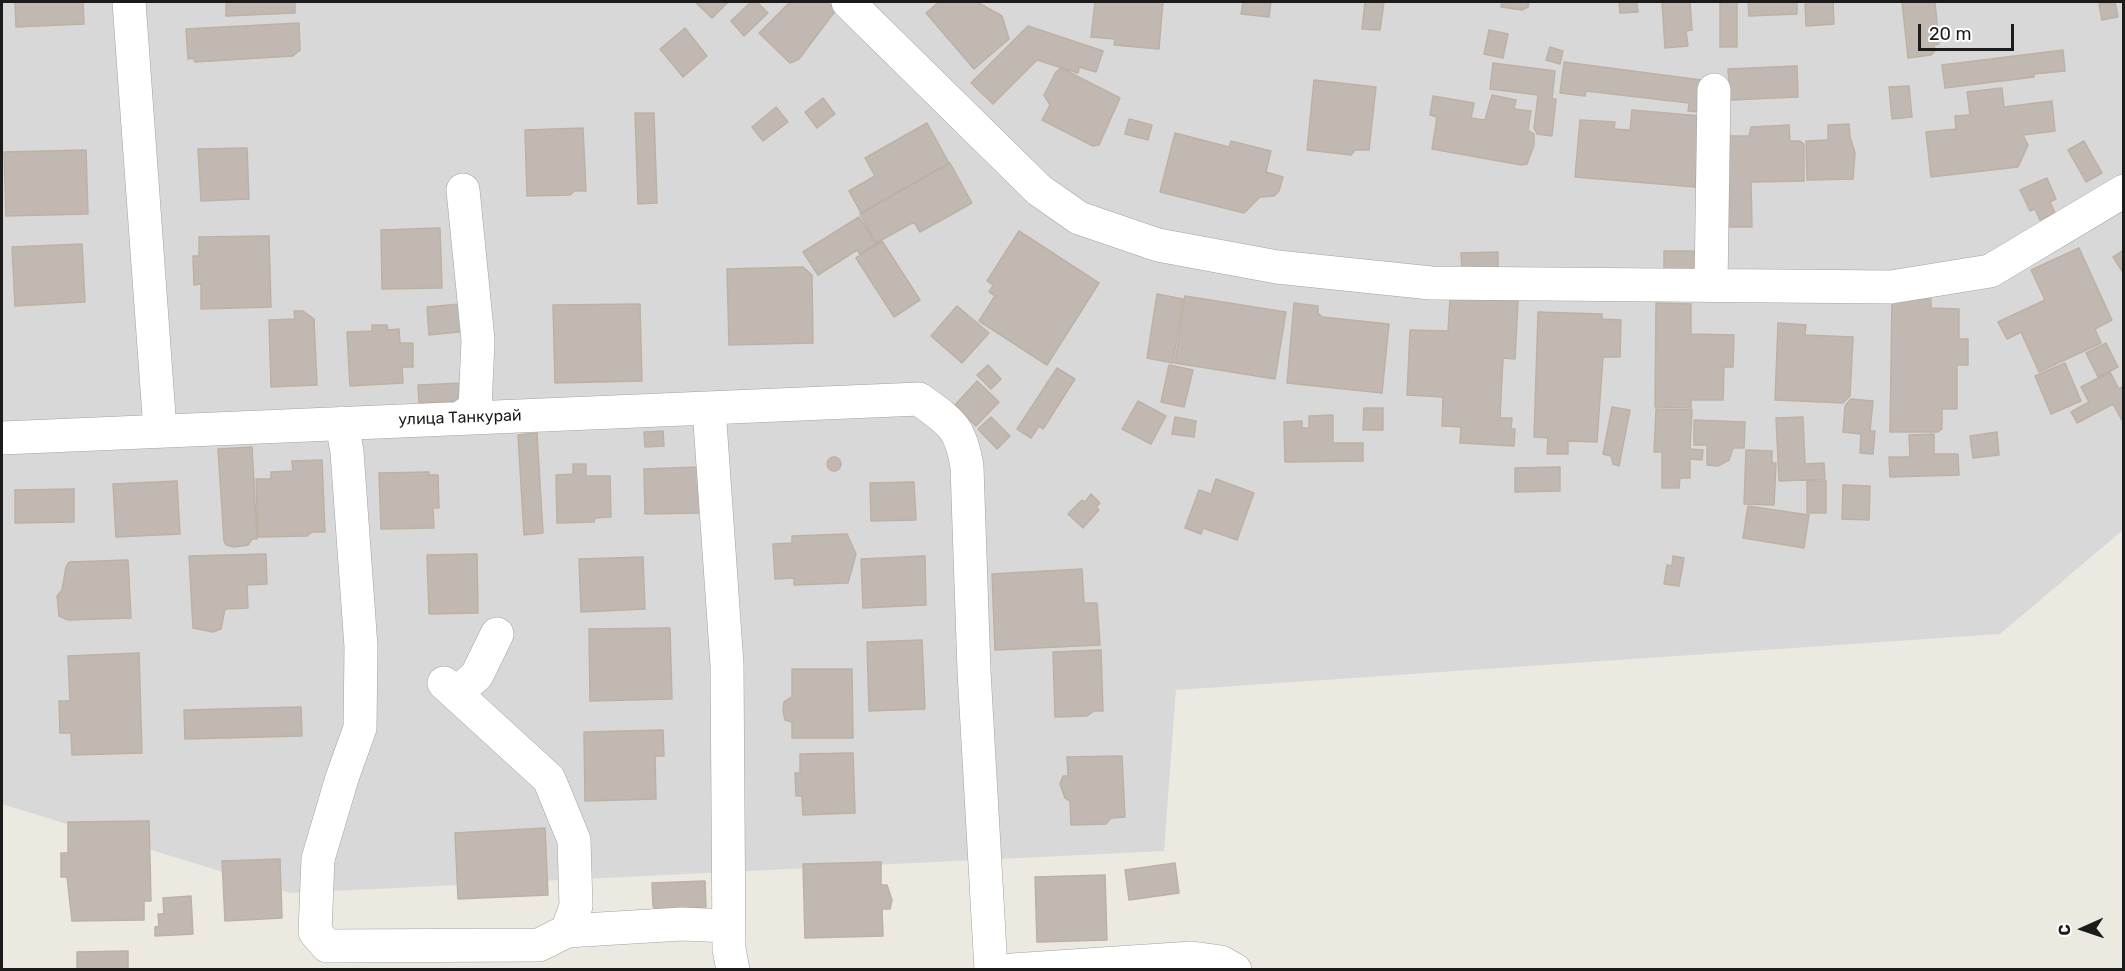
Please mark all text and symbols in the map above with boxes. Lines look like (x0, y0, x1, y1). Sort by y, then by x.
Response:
scale bar (1921, 12, 2017, 50)
text: 20 m (1929, 23, 1971, 45)
street label: улица Танкурай (398, 406, 522, 430)
north arrow (2053, 899, 2113, 959)
text: С (2055, 924, 2074, 936)

